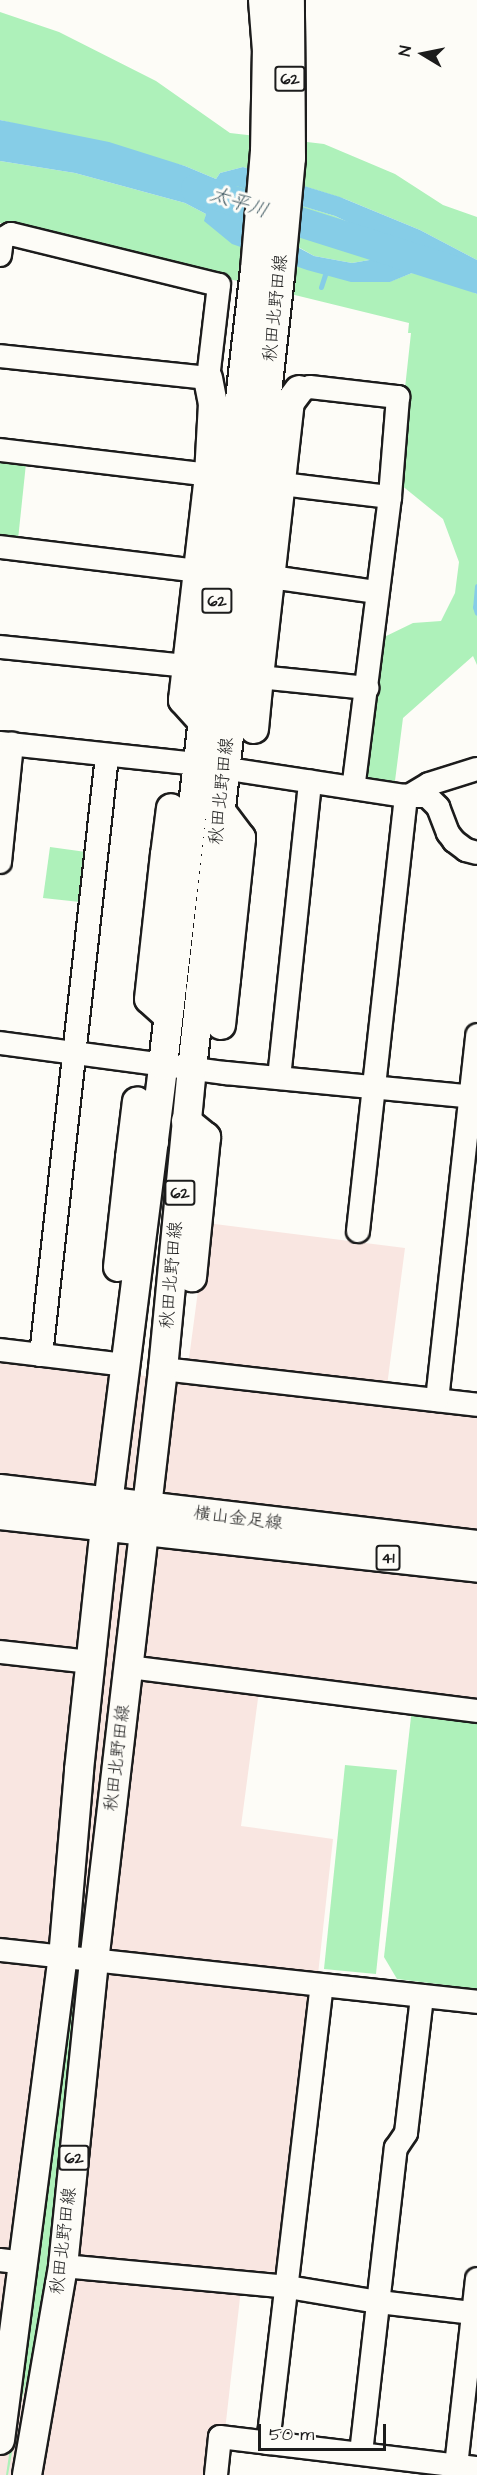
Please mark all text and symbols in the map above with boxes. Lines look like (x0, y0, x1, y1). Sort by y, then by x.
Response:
north arrow (393, 24, 453, 84)
text: N (394, 44, 417, 58)
road number: 62 (274, 66, 306, 92)
water label: 太平川 (207, 182, 271, 224)
street label: 秋田北野田線 (260, 253, 292, 363)
road number: 62 (200, 588, 234, 614)
street label: 秋田北野田線 (206, 736, 238, 846)
road number: 62 (164, 1180, 196, 1206)
street label: 秋田北野田線 (157, 1220, 187, 1330)
street label: 横山金足線 (192, 1503, 284, 1535)
road number: 41 (374, 1545, 402, 1571)
street label: 秋田北野田線 (101, 1703, 135, 1813)
road number: 62 (58, 2145, 90, 2171)
street label: 秋田北野田線 (47, 2186, 81, 2296)
scale bar (261, 2412, 388, 2450)
text: 50 m (269, 2422, 314, 2447)

